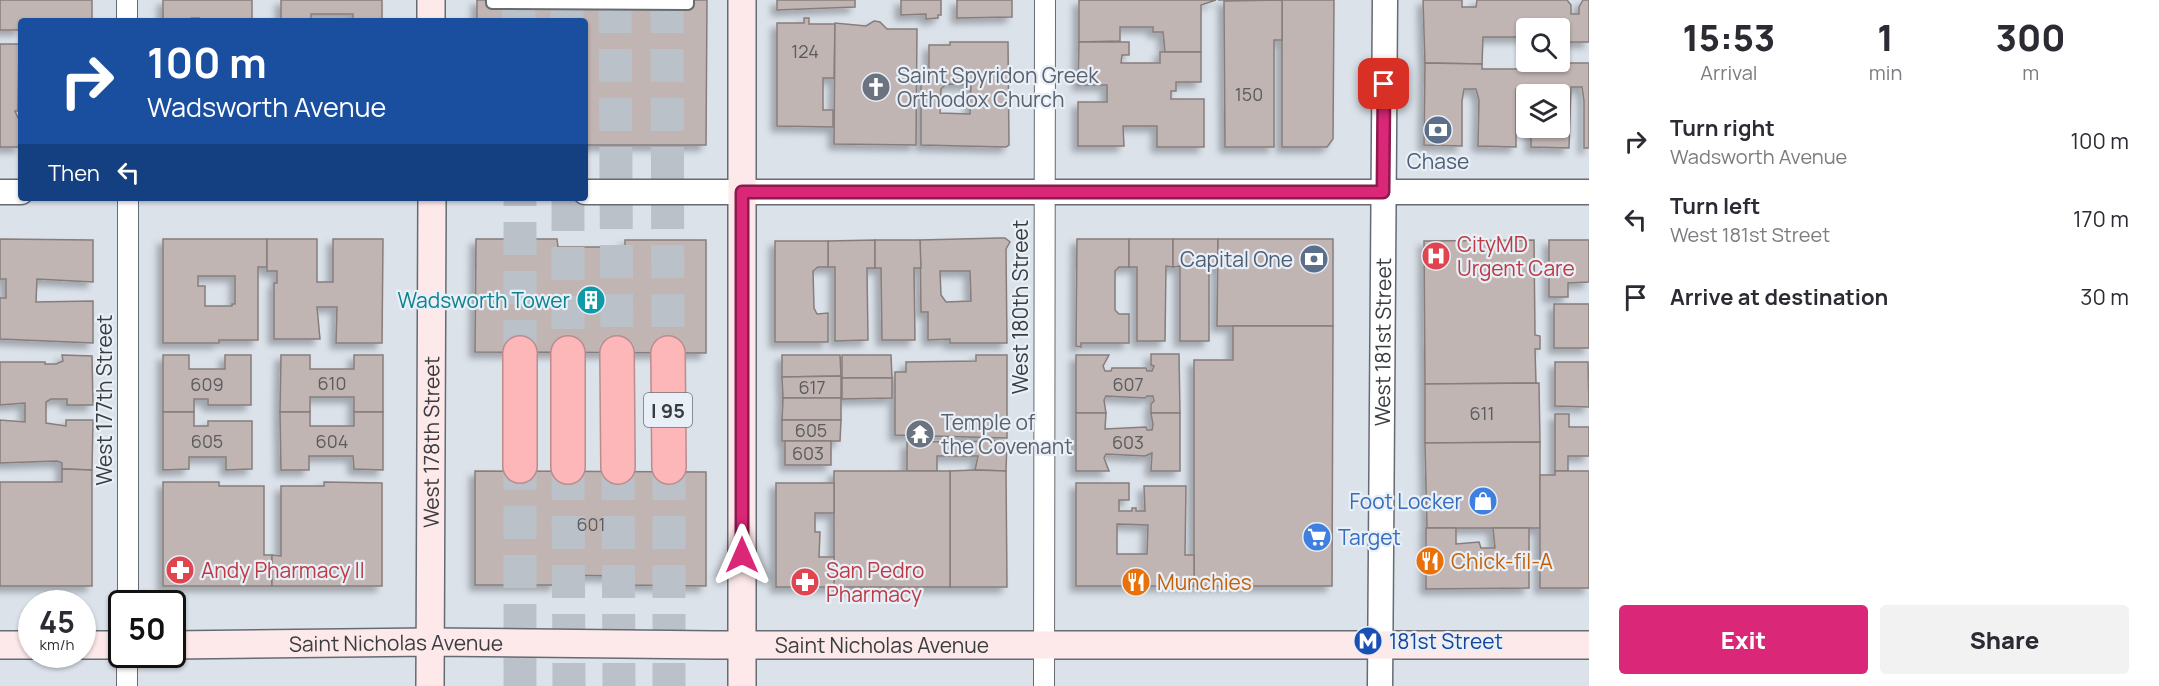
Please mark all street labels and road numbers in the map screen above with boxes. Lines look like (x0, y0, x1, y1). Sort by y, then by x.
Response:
street label: West 180th Street (1006, 220, 1034, 394)
street label: West 181st Street (1368, 258, 1397, 426)
street label: West 177th Street (90, 315, 118, 485)
street label: West 178th Street (417, 356, 445, 528)
road number: I 95 (644, 393, 692, 427)
street label: Saint Nicholas Avenue (289, 628, 503, 658)
street label: Saint Nicholas Avenue (775, 631, 989, 659)

